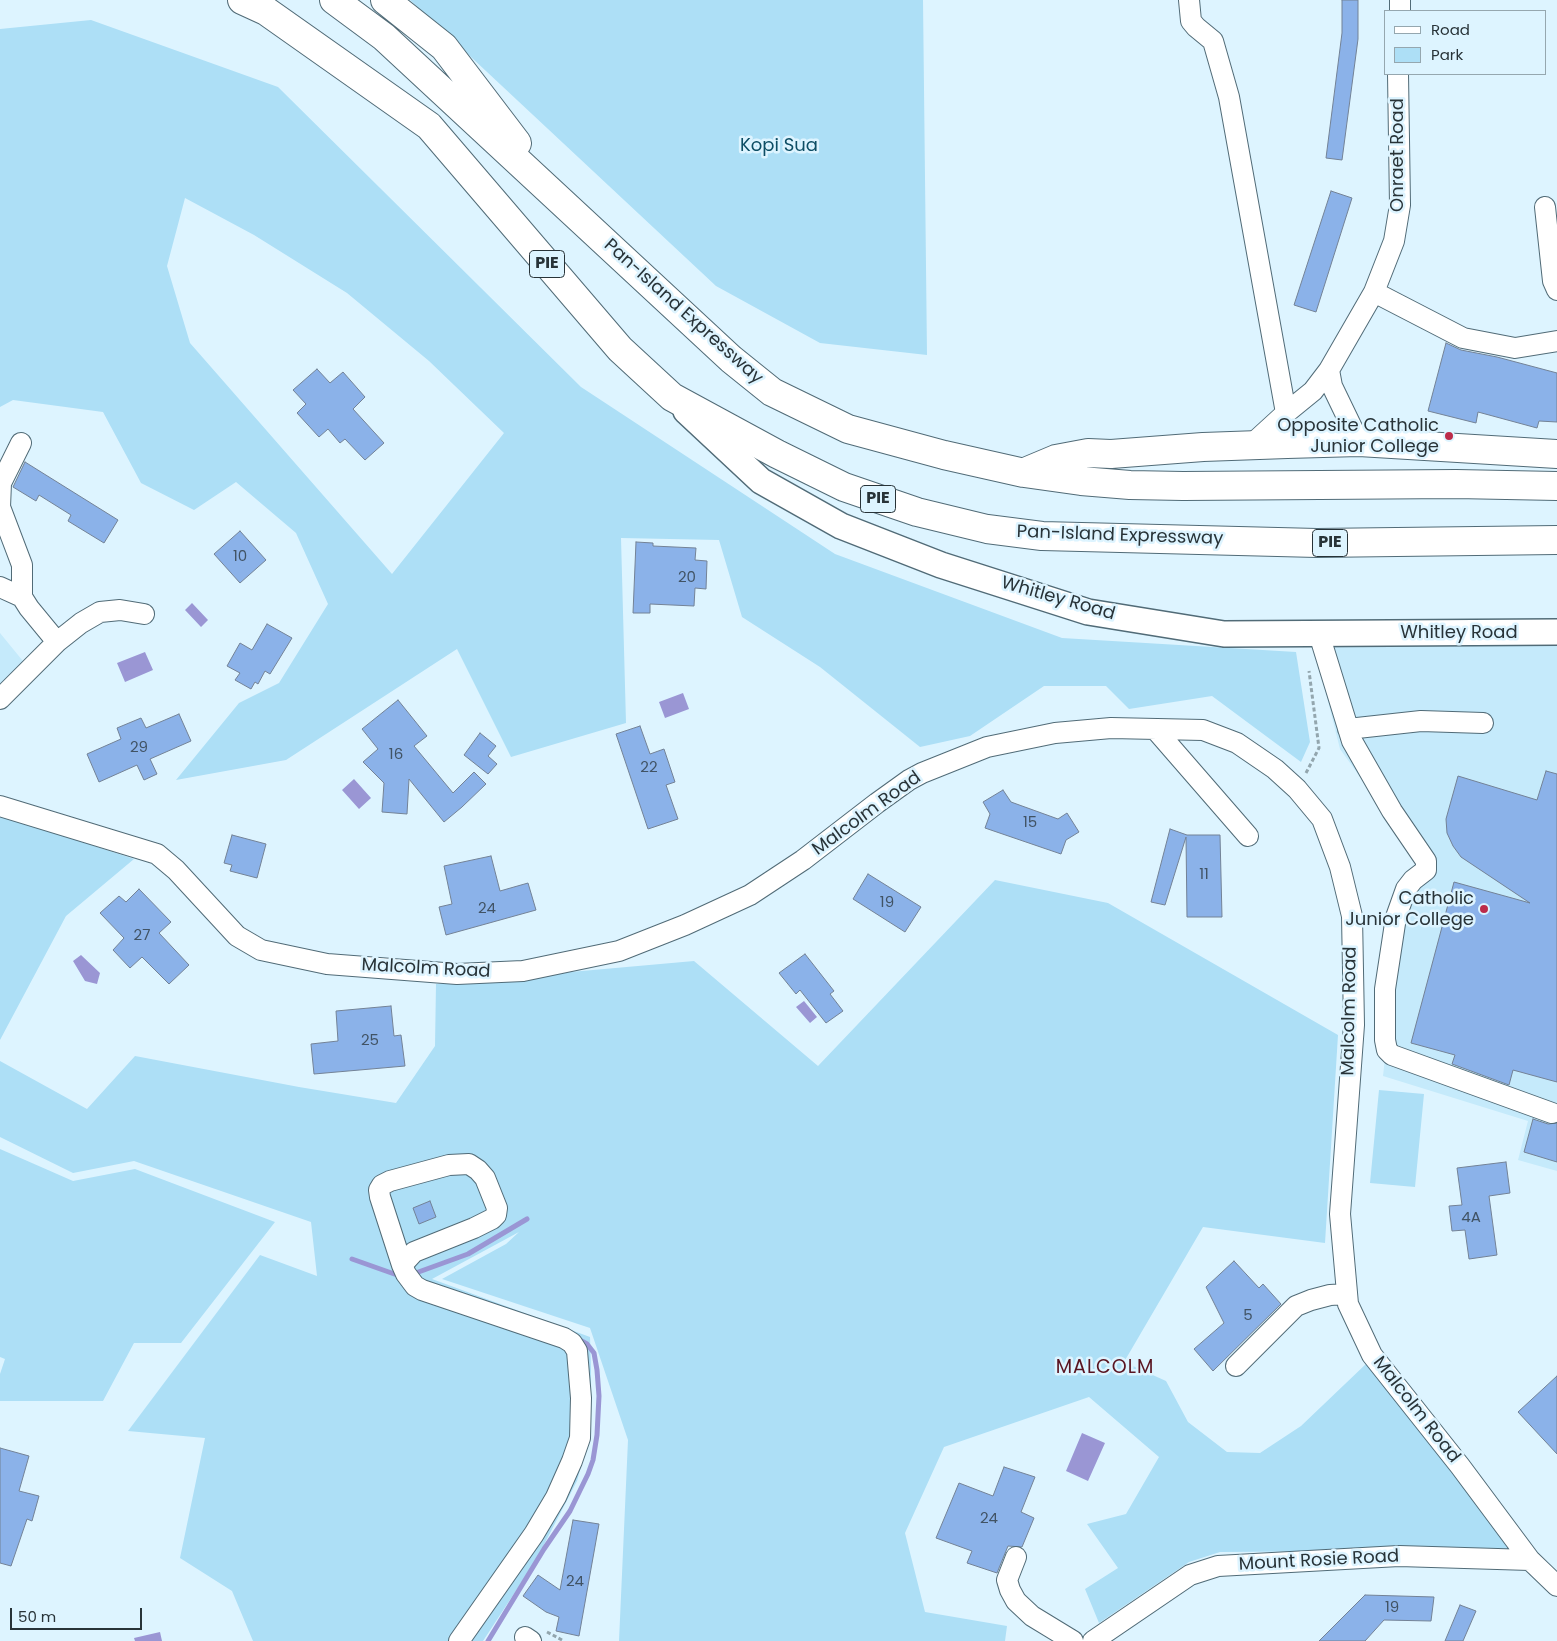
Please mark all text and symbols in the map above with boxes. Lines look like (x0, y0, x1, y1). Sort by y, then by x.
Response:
legend (1384, 10, 1547, 75)
text: Road (1431, 19, 1470, 40)
text: Park (1431, 44, 1463, 65)
street label: Onraet Road (1387, 98, 1409, 212)
park label: Kopi Sua (740, 135, 818, 157)
street label: Pan-Island Expressway (599, 235, 767, 389)
road number: PIE (530, 250, 564, 278)
place label: Opposite Catholic Junior College (1277, 415, 1439, 458)
marker: Opposite Catholic Junior College (1443, 430, 1455, 442)
road number: PIE (860, 486, 896, 512)
street label: Pan-Island Expressway (1016, 522, 1224, 550)
road number: PIE (1312, 530, 1348, 556)
house number: 10 (233, 548, 247, 566)
house number: 20 (678, 569, 696, 587)
street label: Whitley Road (999, 572, 1117, 626)
street label: Whitley Road (1400, 622, 1518, 644)
house number: 29 (130, 739, 148, 757)
house number: 16 (389, 746, 403, 764)
house number: 22 (640, 759, 658, 777)
street label: Malcolm Road (808, 767, 926, 861)
house number: 15 (1023, 814, 1037, 832)
house number: 11 (1199, 866, 1209, 884)
place label: Catholic Junior College (1345, 888, 1474, 931)
house number: 19 (880, 894, 894, 912)
house number: 24 (478, 900, 496, 918)
marker: Catholic Junior College (1478, 903, 1490, 915)
house number: 27 (134, 927, 150, 945)
street label: Malcolm Road (1338, 946, 1362, 1076)
street label: Malcolm Road (361, 955, 491, 983)
house number: 25 (361, 1032, 379, 1050)
house number: 4A (1461, 1209, 1481, 1227)
house number: 5 (1243, 1307, 1253, 1325)
street label: Malcolm Road (1368, 1352, 1464, 1468)
district label: MALCOLM (1055, 1357, 1155, 1379)
house number: 24 (980, 1510, 998, 1528)
street label: Mount Rosie Road (1238, 1546, 1400, 1576)
house number: 24 (566, 1573, 584, 1591)
scale bar (12, 1598, 145, 1630)
house number: 19 (1385, 1599, 1399, 1617)
text: 50 m (18, 1606, 56, 1627)

